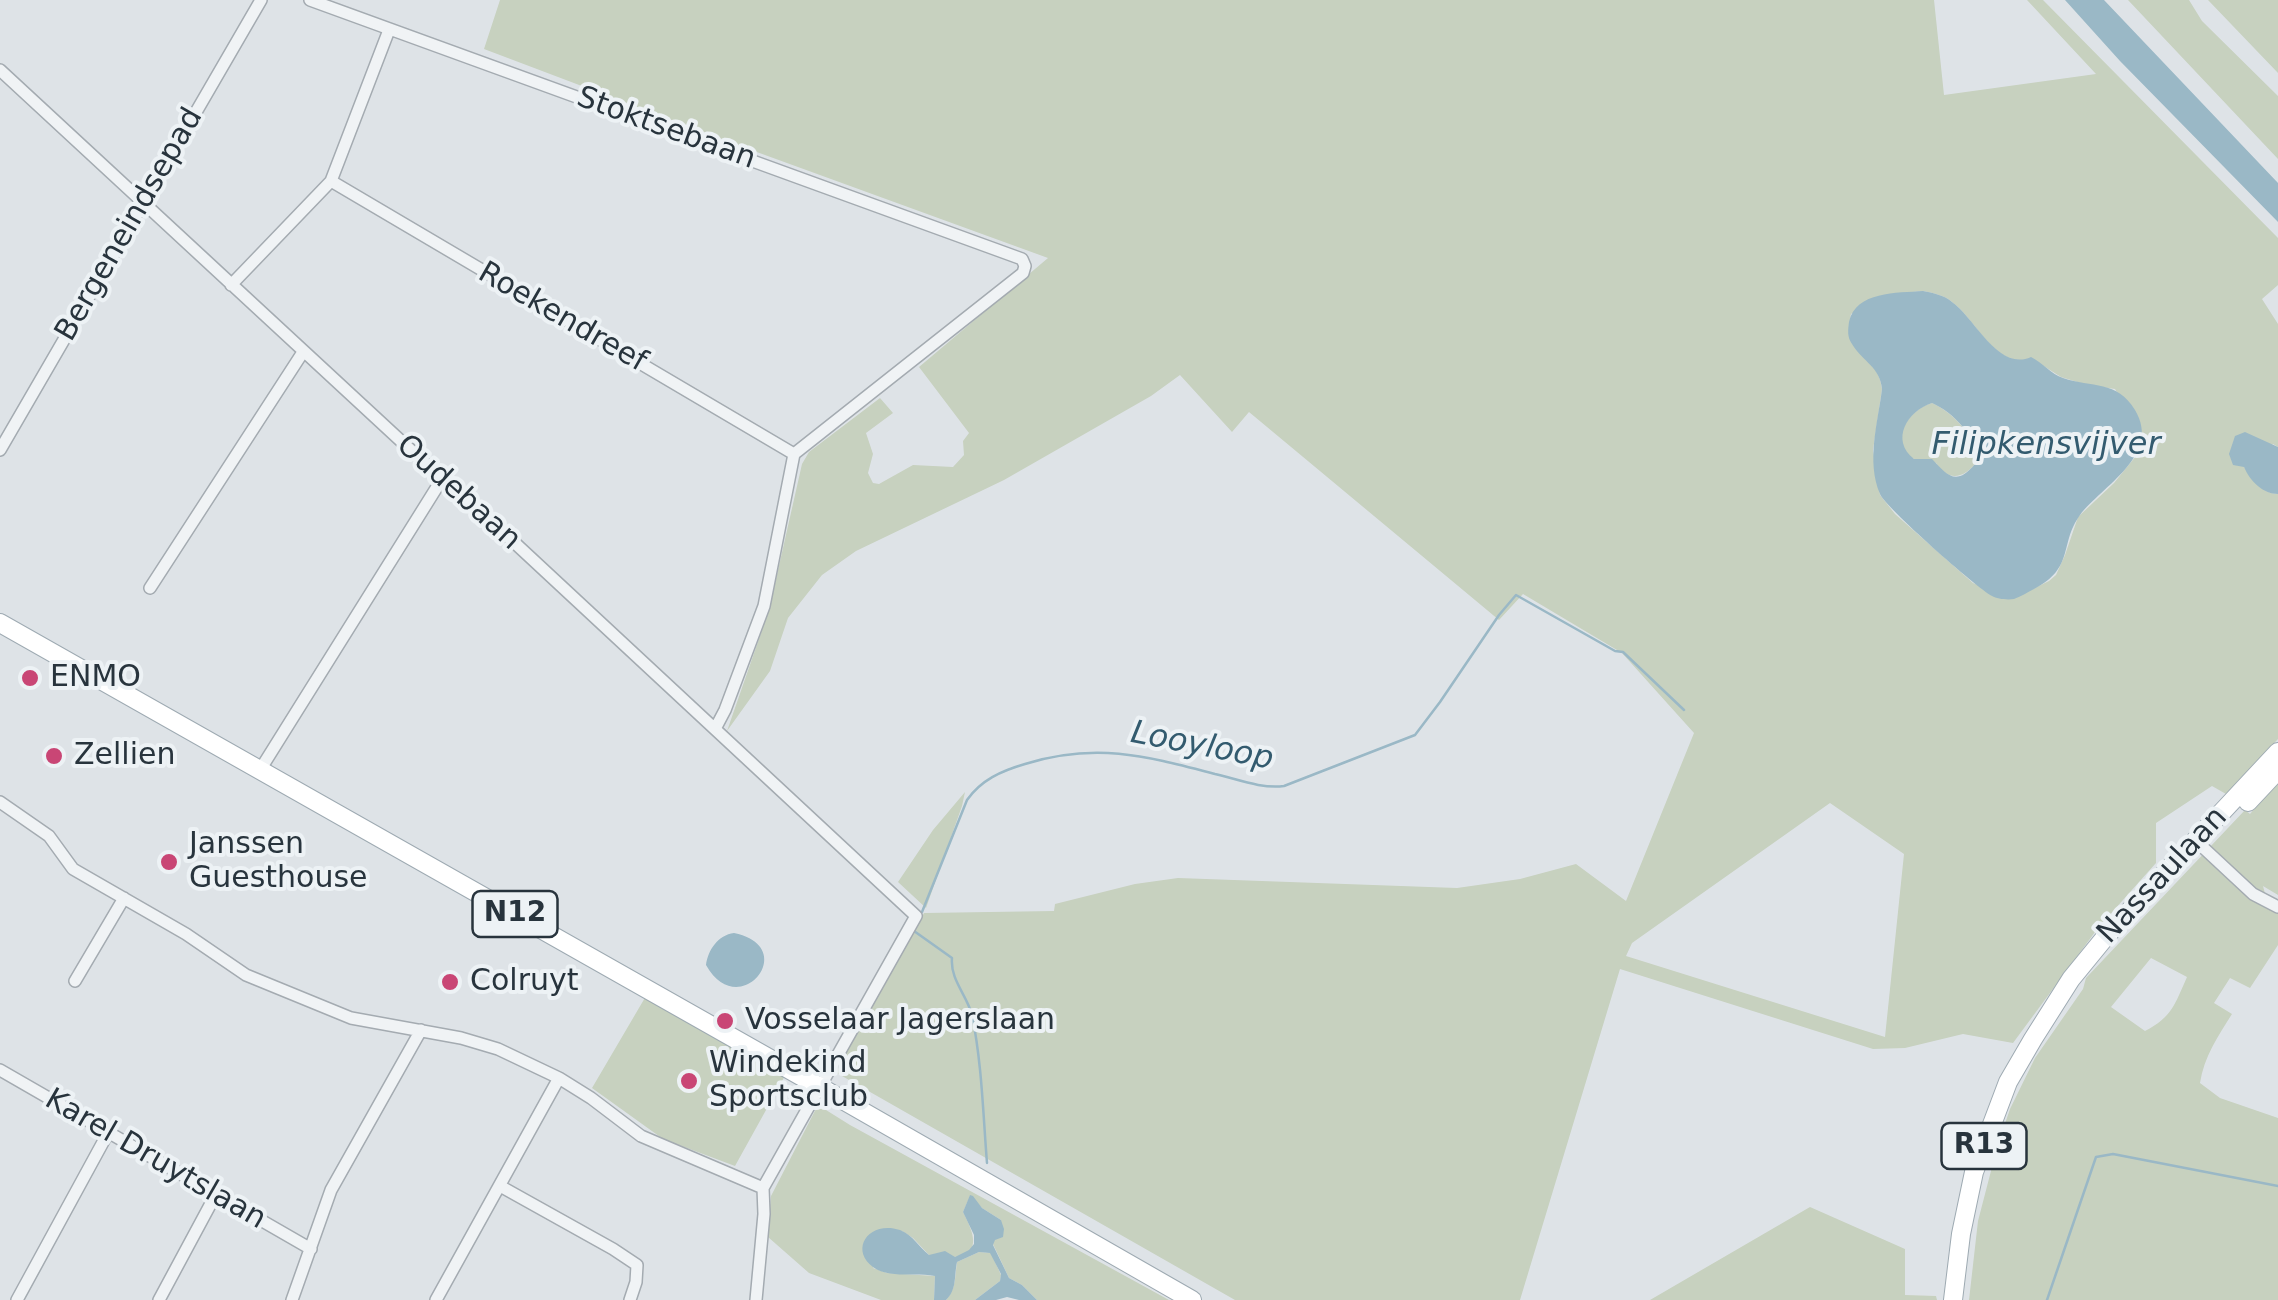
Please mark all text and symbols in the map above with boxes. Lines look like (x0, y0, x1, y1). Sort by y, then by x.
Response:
street label: Stoktsebaan (572, 80, 760, 178)
street label: Bergeneindsepad (49, 102, 211, 348)
street label: Roekendreef (471, 255, 653, 381)
water label: Filipkensvijver (1931, 427, 2161, 465)
street label: Oudebaan (388, 428, 528, 558)
place label: ENMO (50, 660, 141, 696)
marker: ENMO (19, 667, 41, 689)
water label: Looyloop (1128, 714, 1276, 780)
place label: Zellien (74, 738, 175, 774)
marker: Zellien (43, 745, 65, 767)
street label: Nassaulaan (2091, 800, 2235, 952)
place label: Janssen Guesthouse (189, 827, 368, 898)
marker: Janssen Guesthouse (158, 851, 180, 873)
road number: N12 (472, 891, 558, 937)
place label: Colruyt (470, 964, 579, 1000)
marker: Colruyt (439, 971, 461, 993)
place label: Vosselaar Jagerslaan (745, 1003, 1055, 1039)
marker: Vosselaar Jagerslaan (714, 1010, 736, 1032)
place label: Windekind Sportsclub (709, 1046, 868, 1116)
marker: Windekind Sportsclub (678, 1070, 700, 1092)
street label: Karel Druytslaan (38, 1082, 272, 1238)
road number: R13 (1942, 1123, 2026, 1169)

